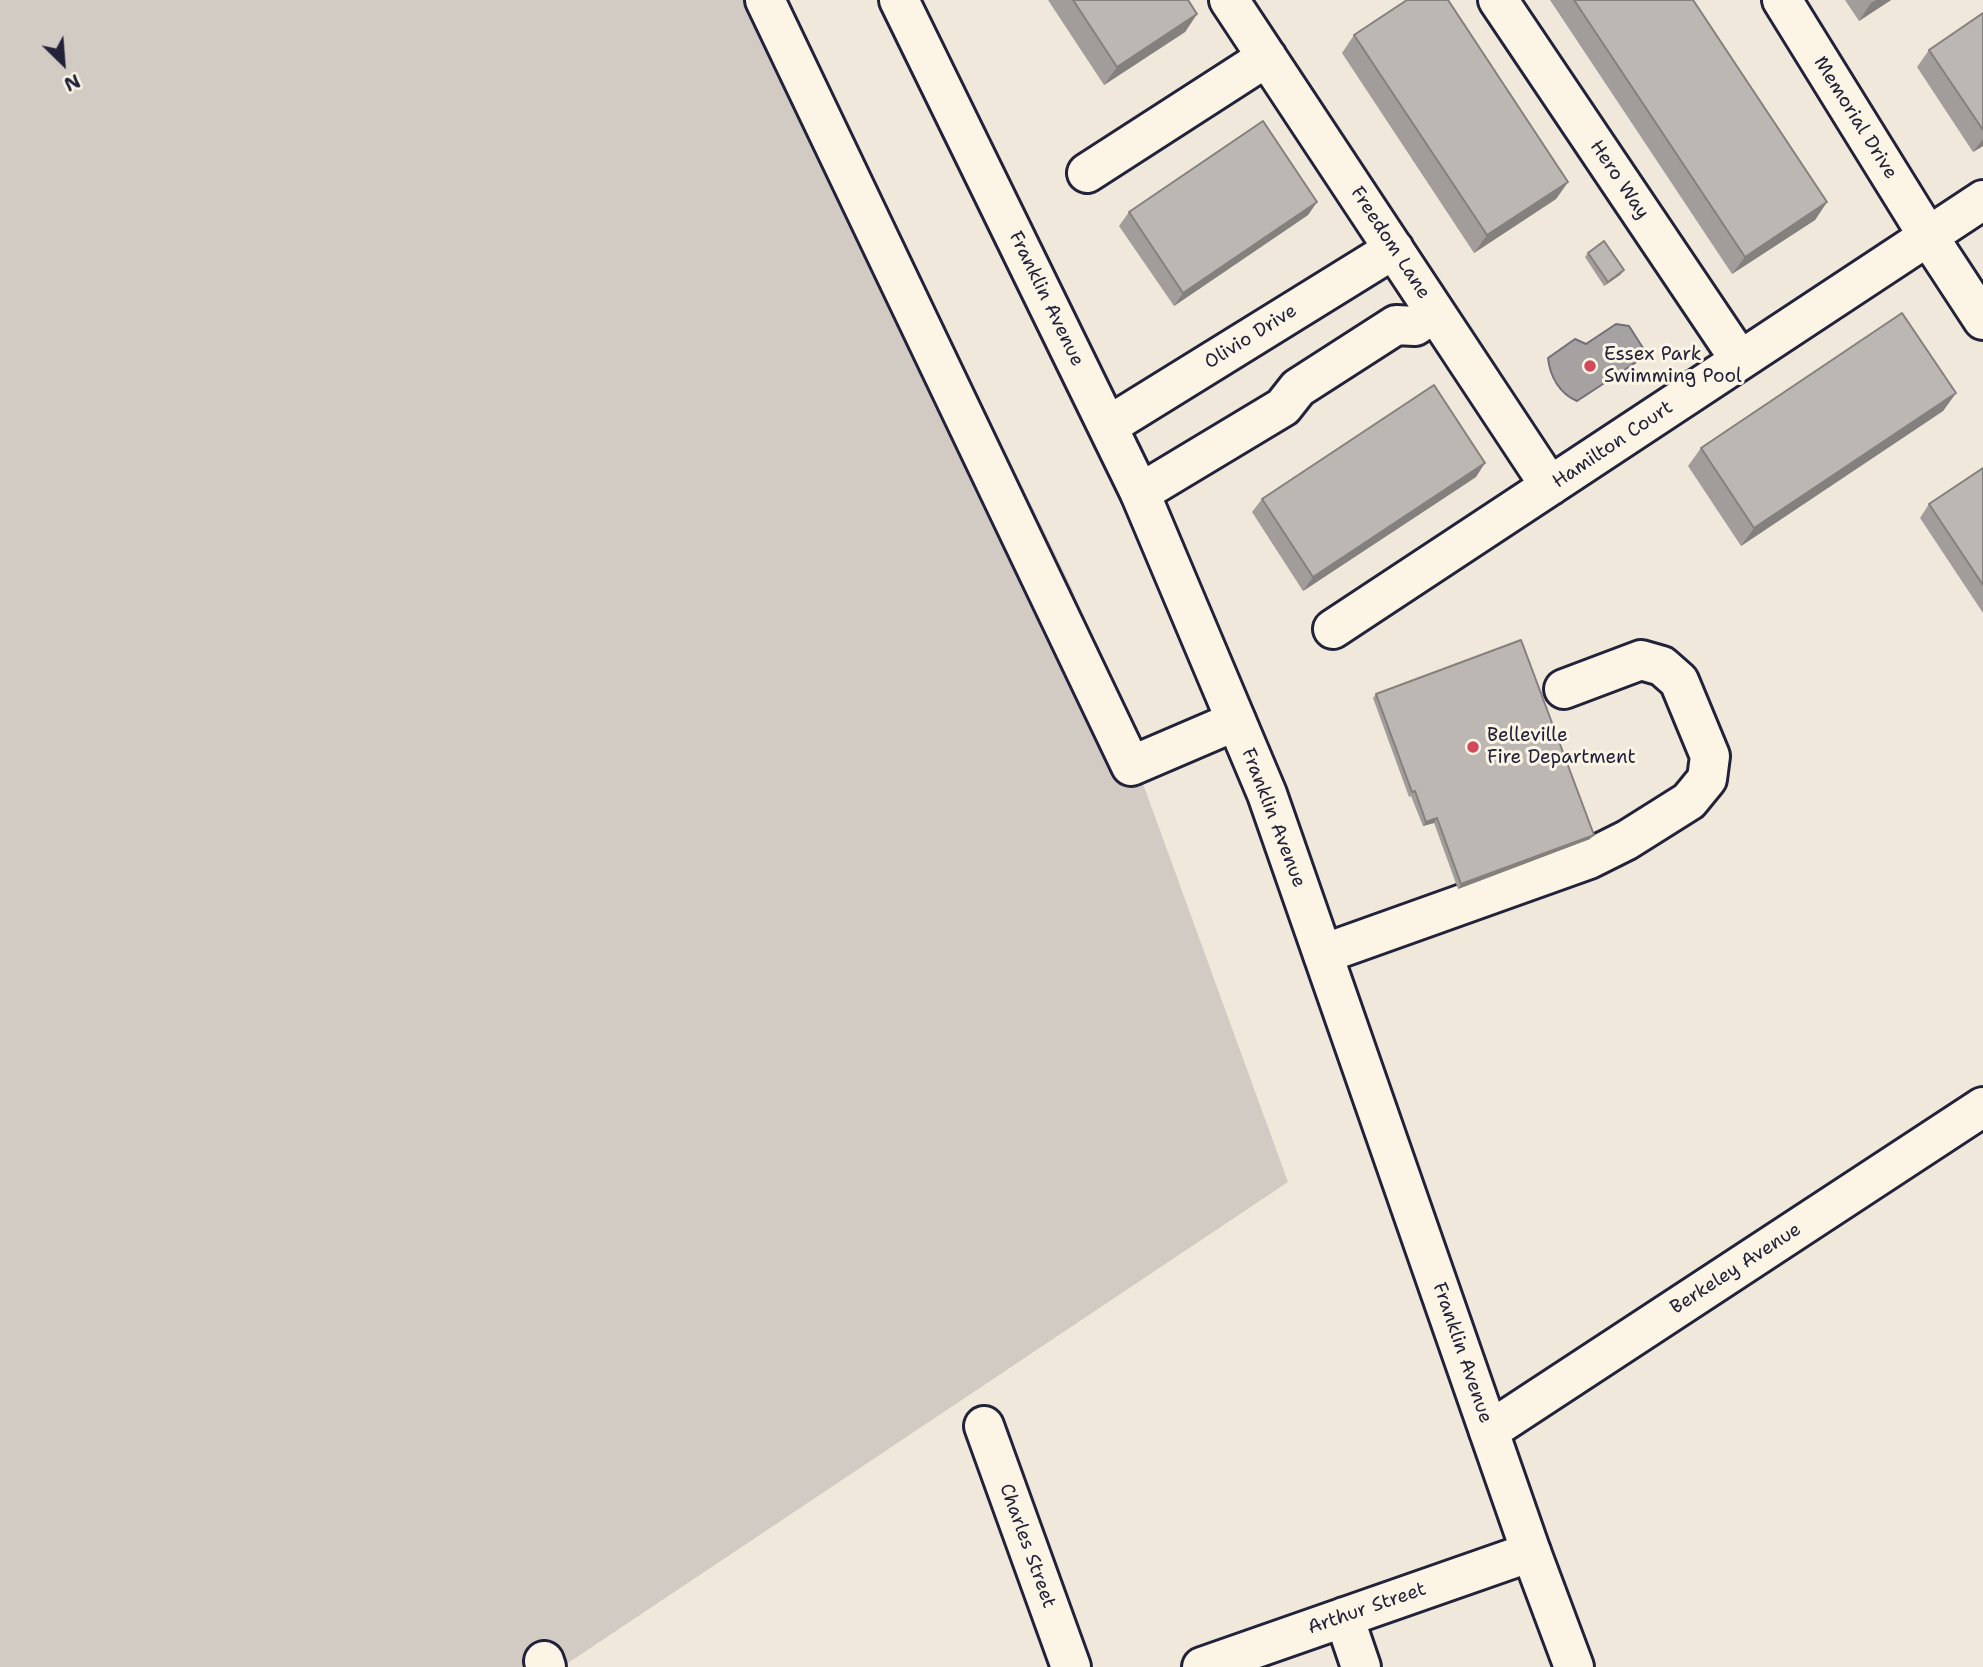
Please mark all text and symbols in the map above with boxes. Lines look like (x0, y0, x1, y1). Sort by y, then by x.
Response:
north arrow (28, 28, 98, 98)
street label: Memorial Drive (1808, 52, 1902, 184)
text: N (60, 68, 84, 97)
street label: Hero Way (1584, 136, 1654, 224)
street label: Freedom Lane (1345, 183, 1435, 303)
street label: Franklin Avenue (1003, 228, 1089, 370)
street label: Olivio Drive (1201, 300, 1301, 374)
place label: Essex Park Swimming Pool (1604, 344, 1742, 388)
marker: Essex Park Swimming Pool (1582, 358, 1598, 374)
street label: Hamilton Court (1549, 396, 1677, 494)
place label: Belleville Fire Department (1487, 725, 1636, 769)
marker: Belleville Fire Department (1465, 739, 1481, 755)
street label: Franklin Avenue (1236, 745, 1310, 891)
street label: Berkeley Avenue (1666, 1218, 1806, 1320)
street label: Franklin Avenue (1427, 1280, 1497, 1426)
street label: Charles Street (994, 1481, 1060, 1611)
street label: Arthur Street (1305, 1578, 1429, 1640)

